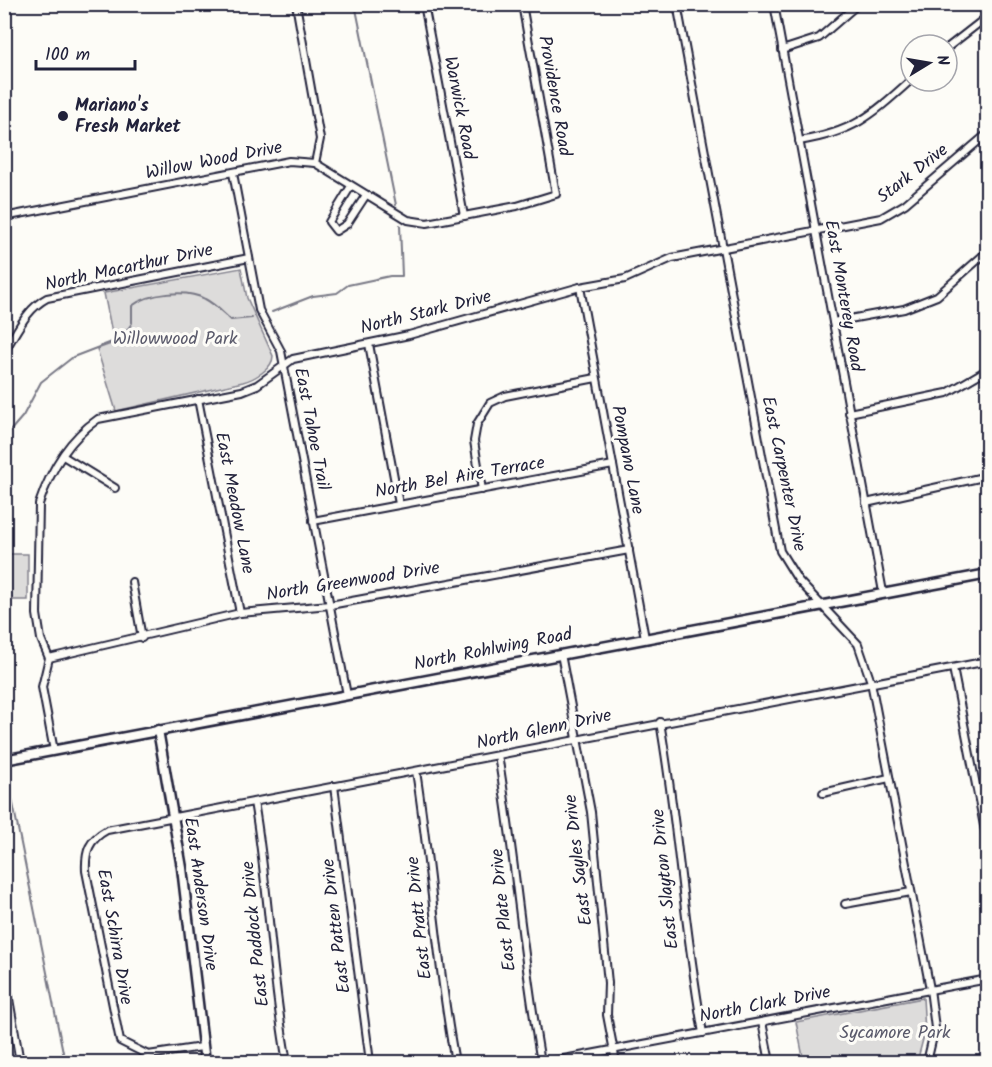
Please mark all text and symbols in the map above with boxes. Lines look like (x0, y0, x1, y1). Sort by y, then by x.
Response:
scale bar (36, 33, 135, 71)
street label: Providence Road (529, 33, 579, 160)
north arrow (899, 33, 959, 93)
text: 100 m (45, 41, 90, 70)
text: N (929, 53, 955, 68)
street label: Warwick Road (435, 54, 483, 163)
place label: Mariano's Fresh Market (75, 92, 181, 142)
marker: Mariano's Fresh Market (56, 109, 70, 123)
street label: Willow Wood Drive (143, 134, 285, 188)
street label: Stark Drive (871, 137, 955, 211)
street label: East Monterey Road (815, 218, 871, 375)
street label: North Macarthur Drive (42, 236, 216, 300)
street label: North Stark Drive (357, 283, 495, 343)
park label: Willowwood Park (113, 325, 238, 354)
street label: East Tahoe Trail (285, 365, 337, 494)
street label: East Carpenter Drive (752, 394, 814, 554)
street label: Pompano Lane (602, 403, 652, 517)
street label: East Meadow Lane (206, 430, 262, 576)
street label: North Bel Aire Terrace (373, 449, 547, 507)
street label: North Greenwood Drive (264, 554, 442, 610)
street label: North Rohlwing Road (411, 620, 576, 680)
street label: North Glenn Drive (474, 702, 614, 758)
street label: East Sayles Drive (557, 793, 601, 927)
street label: East Slayton Drive (644, 807, 688, 951)
street label: East Anderson Drive (175, 815, 225, 973)
street label: East Plate Drive (483, 847, 525, 973)
street label: East Pratt Drive (399, 855, 441, 981)
street label: East Patten Drive (314, 857, 360, 995)
street label: East Paddock Drive (234, 860, 278, 1008)
street label: East Schirra Drive (88, 867, 140, 1007)
street label: North Clark Drive (697, 978, 833, 1032)
park label: Sycamore Park (840, 1019, 951, 1048)

